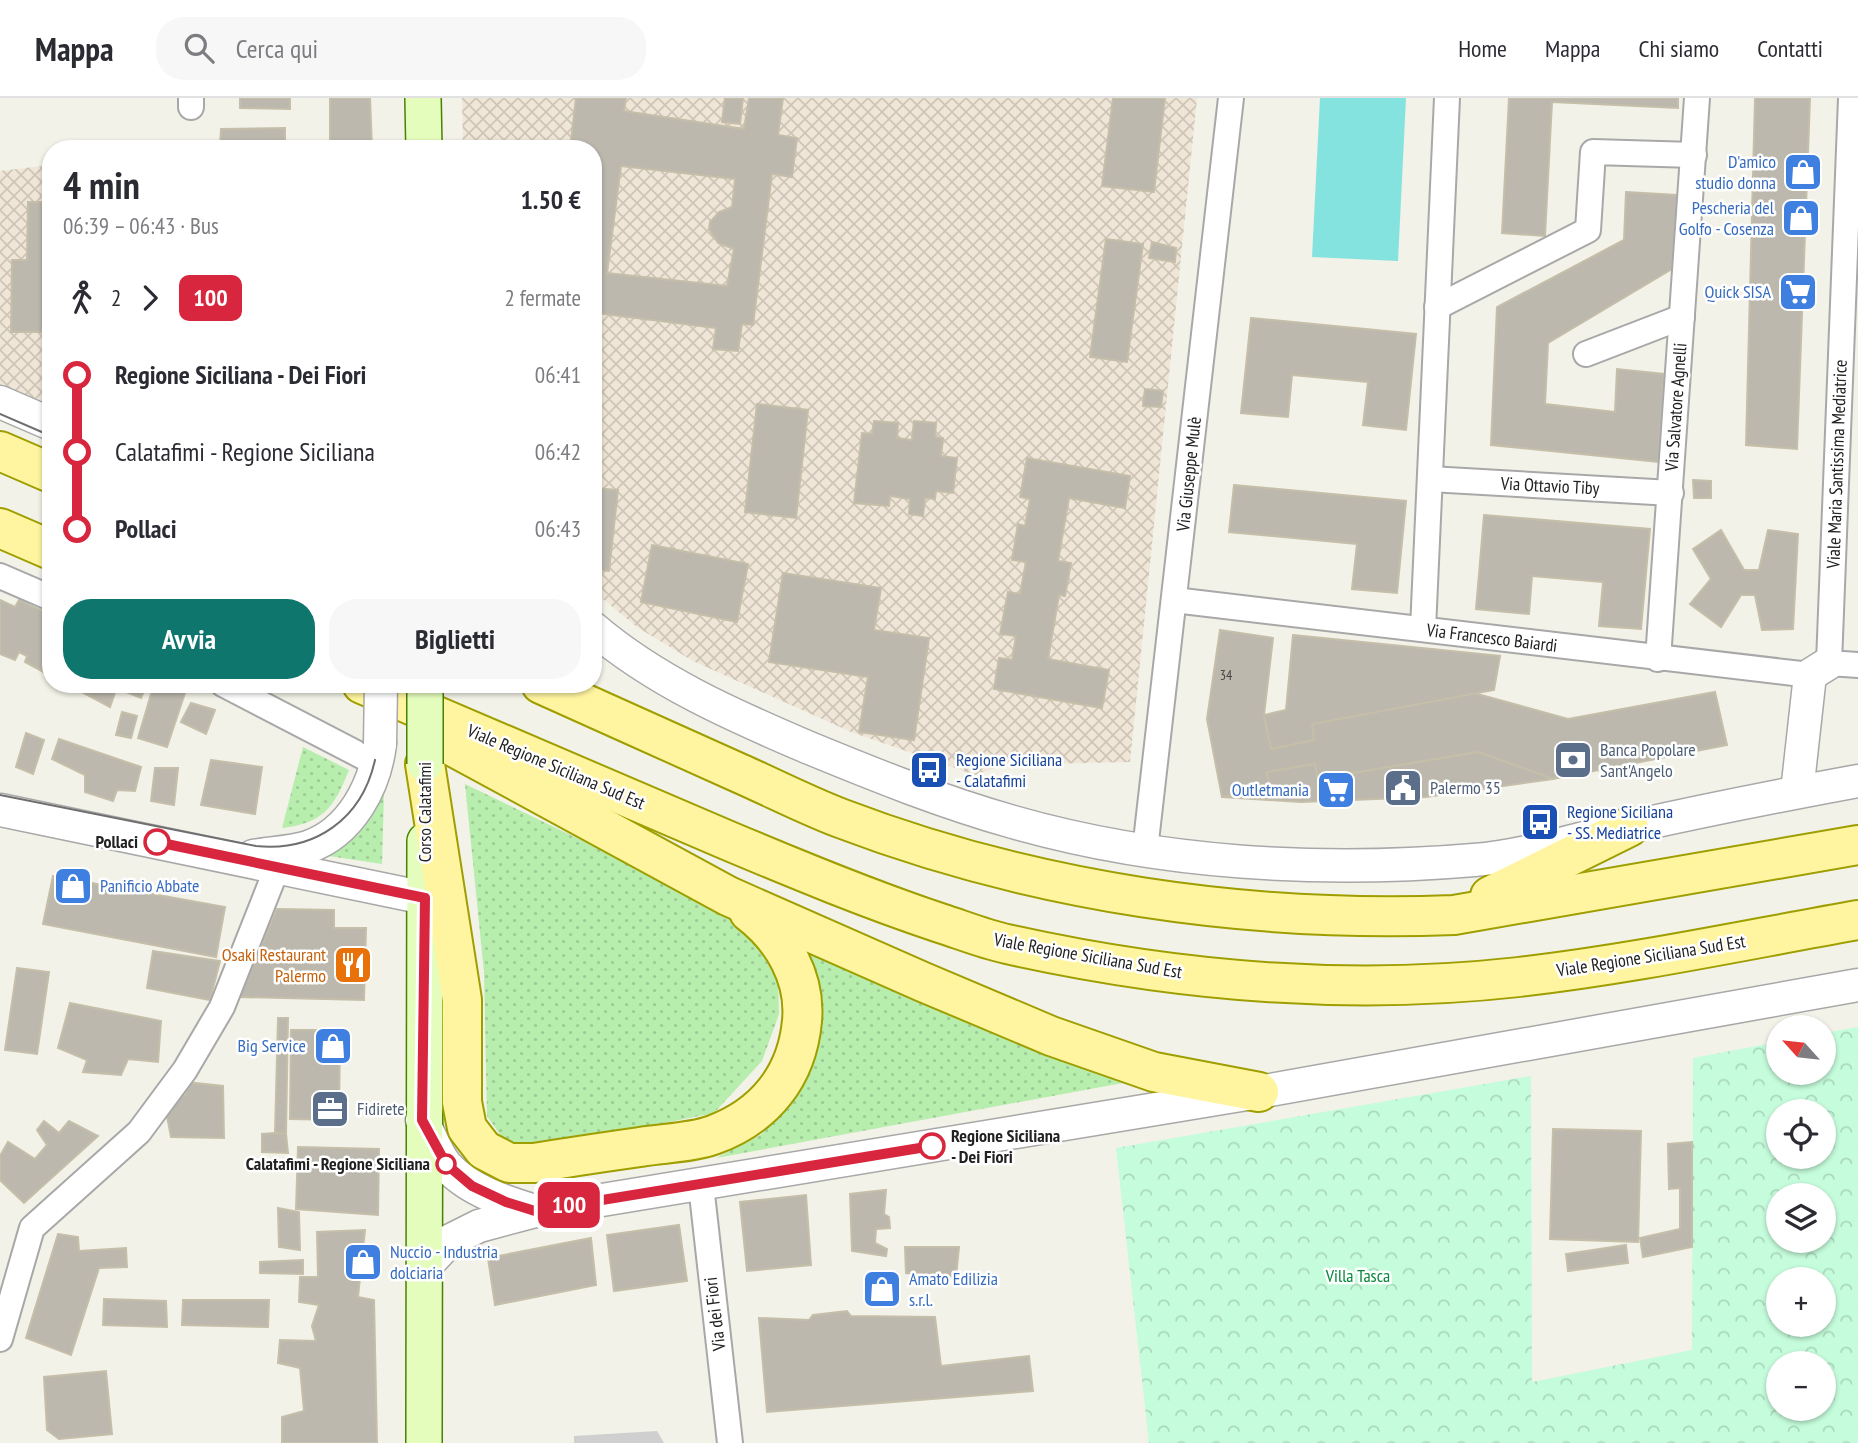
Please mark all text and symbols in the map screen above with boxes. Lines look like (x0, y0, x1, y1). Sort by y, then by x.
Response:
search box (156, 17, 646, 80)
text: Mappa (35, 27, 114, 70)
icon: search (180, 29, 218, 67)
text: Cerca qui (236, 32, 318, 65)
text: Home (1458, 33, 1507, 64)
text: Mappa (1545, 33, 1600, 64)
text: Chi siamo (1638, 33, 1719, 64)
text: Contatti (1757, 33, 1823, 64)
place label: D'amico studio donna (1695, 150, 1776, 194)
shop icon: D'amico studio donna (1782, 151, 1824, 193)
text: 4 min (63, 160, 140, 209)
text: 1.50 € (520, 183, 581, 216)
place label: Pescheria del Golfo - Cosenza (1679, 196, 1775, 240)
shop icon: Pescheria del Golfo - Cosenza (1780, 197, 1822, 239)
text: 06:39 – 06:43 · Bus (63, 211, 219, 240)
supermarket icon: Quick SISA (1777, 271, 1819, 313)
icon: walk (63, 279, 101, 317)
icon: forward (131, 279, 169, 317)
place label: Quick SISA (1705, 280, 1771, 303)
text: 100 (193, 282, 228, 313)
text: 2 (111, 283, 121, 312)
text: 2 fermate (504, 283, 581, 312)
street label: Via Salvatore Agnelli (1659, 342, 1691, 473)
text: Regione Siciliana - Dei Fiori (115, 358, 366, 391)
street label: Viale Maria Santissima Mediatrice (1821, 359, 1852, 570)
text: 06:41 (535, 360, 581, 389)
street label: Via Giuseppe Mulè (1171, 415, 1206, 533)
text: Calatafimi - Regione Siciliana (115, 435, 375, 468)
text: 06:42 (535, 437, 581, 466)
street label: Via Ottavio Tiby (1499, 471, 1600, 500)
text: Pollaci (115, 512, 177, 545)
text: 06:43 (535, 514, 581, 543)
button: Avvia (63, 599, 315, 679)
button: Biglietti (329, 599, 581, 679)
street label: Via Francesco Baiardi (1424, 618, 1559, 657)
house number: 34 (1220, 666, 1233, 684)
street label: Viale Regione Siciliana Sud Est (463, 718, 649, 814)
place label: Banca Popolare Sant'Angelo (1600, 738, 1696, 782)
bank icon: Banca Popolare Sant'Angelo (1552, 739, 1594, 781)
place label: Regione Siciliana - Calatafimi (956, 748, 1062, 792)
bus stop icon: Regione Siciliana - Calatafimi (908, 749, 950, 791)
street label: Corso Calatafimi (413, 762, 436, 862)
public building icon: Palermo 35 (1382, 767, 1424, 809)
supermarket icon: Outletmania (1315, 769, 1357, 811)
place label: Palermo 35 (1430, 776, 1501, 799)
place label: Outletmania (1232, 778, 1309, 801)
place label: Regione Siciliana - SS. Mediatrice (1567, 800, 1673, 844)
bus stop icon: Regione Siciliana - SS. Mediatrice (1519, 801, 1561, 843)
marker: Pollaci (144, 829, 170, 855)
place label: Pollaci (95, 830, 138, 853)
shop icon: Panificio Abbate (52, 865, 94, 907)
place label: Panificio Abbate (100, 874, 200, 897)
street label: Viale Regione Siciliana Sud Est (991, 927, 1184, 983)
street label: Viale Regione Siciliana Sud Est (1554, 929, 1747, 982)
place label: Osaki Restaurant Palermo (222, 943, 326, 987)
restaurant icon: Osaki Restaurant Palermo (332, 944, 374, 986)
north arrow (1766, 1015, 1836, 1085)
map controls (1766, 1015, 1836, 1421)
shop icon: Big Service (312, 1025, 354, 1067)
place label: Big Service (238, 1034, 306, 1057)
office icon: Fidirete (309, 1088, 351, 1130)
place label: Fidirete (357, 1097, 405, 1120)
button: locate (1766, 1099, 1836, 1169)
place label: Regione Siciliana - Dei Fiori (951, 1124, 1060, 1168)
marker: Regione Siciliana - Dei Fiori (919, 1133, 945, 1159)
place label: Calatafimi - Regione Siciliana (246, 1152, 430, 1175)
marker: Calatafimi - Regione Siciliana (436, 1154, 456, 1174)
line badge: 100 (529, 1182, 609, 1228)
button: layers (1766, 1183, 1836, 1253)
text: 100 (552, 1189, 586, 1220)
place label: Nuccio - Industria dolciaria (390, 1240, 498, 1284)
shop icon: Nuccio - Industria dolciaria (342, 1241, 384, 1283)
park label: Villa Tasca (1325, 1264, 1390, 1287)
place label: Amato Edilizia s.r.l. (909, 1267, 998, 1311)
button: + (1766, 1267, 1836, 1337)
shop icon: Amato Edilizia s.r.l. (861, 1268, 903, 1310)
street label: Via dei Fiori (699, 1276, 731, 1353)
button: − (1766, 1351, 1836, 1421)

